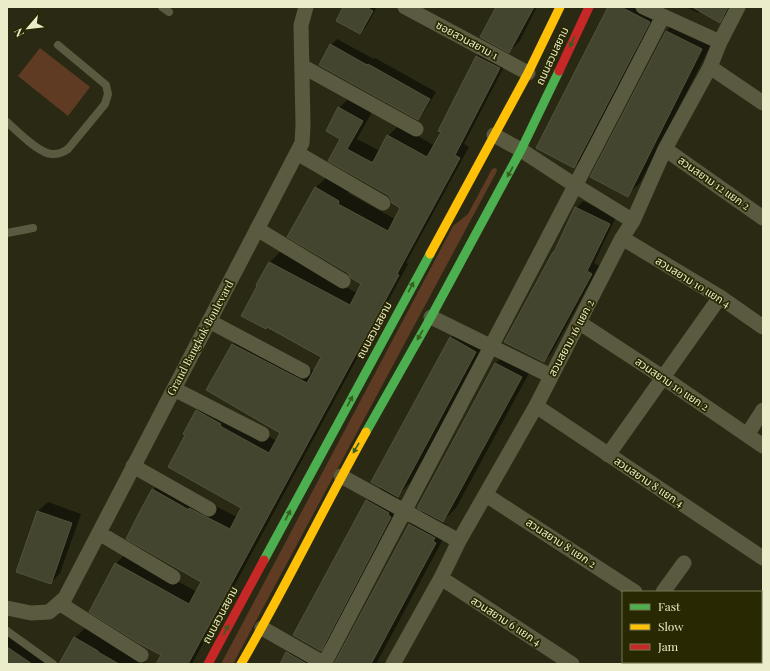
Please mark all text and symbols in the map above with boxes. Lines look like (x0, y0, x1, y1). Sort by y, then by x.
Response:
north arrow (8, 8, 48, 48)
street label: ซอยสวนสยาม 1 (434, 17, 501, 62)
street label: ถนนสวนสยาม (532, 24, 572, 87)
text: N (10, 26, 27, 40)
one-way arrow (569, 37, 575, 48)
street label: สวนสยาม 12 แยก 2 (675, 152, 753, 213)
one-way arrow (506, 166, 513, 178)
street label: สวนสยาม 10 แยก 4 (653, 253, 734, 311)
street label: Grand Bangkok Boulevard (163, 277, 237, 398)
one-way arrow (408, 281, 415, 292)
street label: สวนสยาม 16 แยก 2 (544, 297, 597, 379)
street label: ถนนสวนสยาม (352, 299, 395, 361)
one-way arrow (417, 329, 424, 341)
street label: สวนสยาม 10 แยก 2 (633, 353, 712, 414)
one-way arrow (346, 395, 353, 407)
one-way arrow (353, 442, 360, 454)
street label: สวนสยาม 8 แยก 4 (612, 453, 687, 511)
one-way arrow (285, 509, 291, 521)
street label: สวนสยาม 8 แยก 2 (523, 514, 599, 571)
street label: ถนนสวนสยาม (198, 584, 241, 646)
legend (622, 591, 762, 663)
street label: สวนสยาม 6 แยก 4 (468, 592, 545, 649)
text: Fast (658, 598, 681, 614)
text: Slow (658, 618, 684, 634)
one-way arrow (223, 624, 229, 636)
text: Jam (657, 638, 679, 654)

